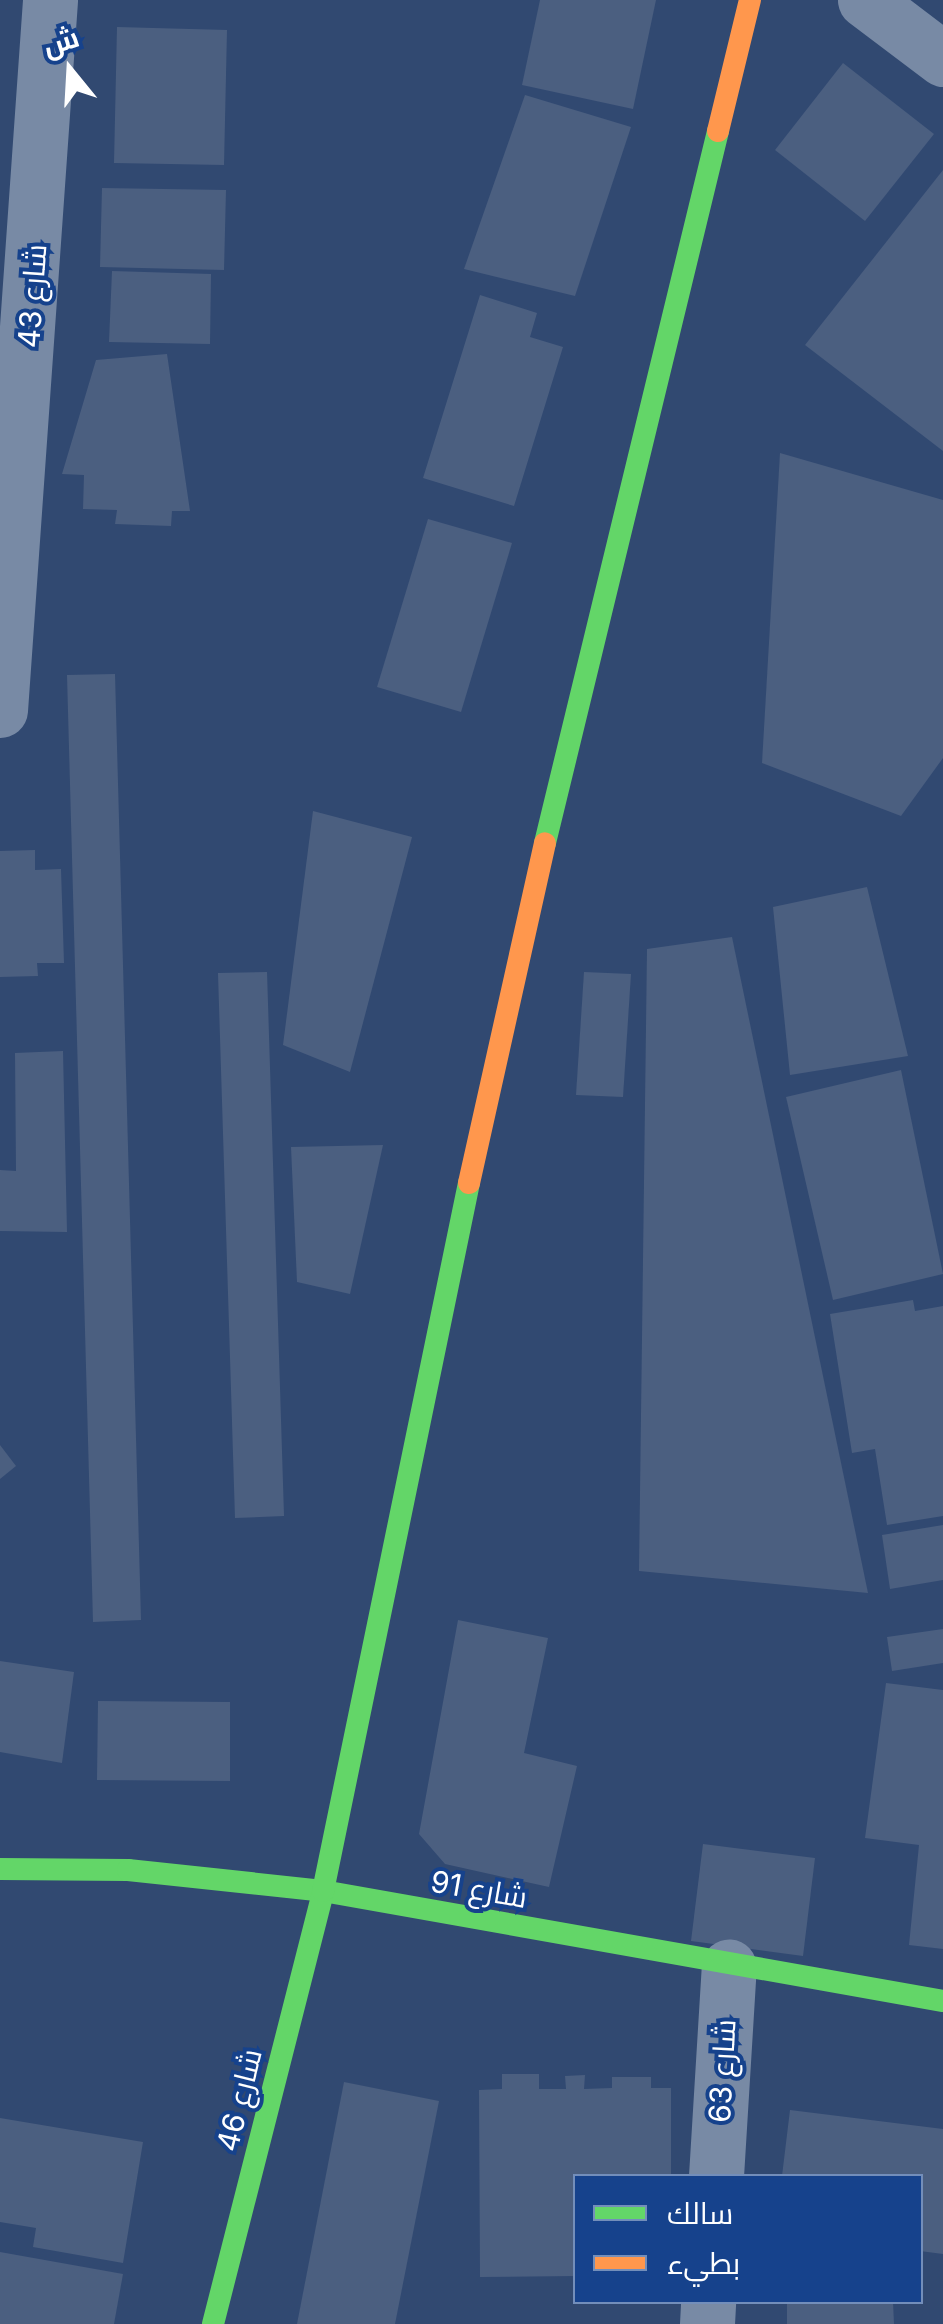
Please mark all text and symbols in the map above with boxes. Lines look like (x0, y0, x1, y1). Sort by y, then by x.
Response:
north arrow (20, 20, 120, 120)
text: ش (38, 20, 83, 63)
street label: شارع 43 (10, 243, 54, 349)
street label: شارع 91 (428, 1863, 530, 1915)
street label: شارع 63 (701, 2018, 743, 2124)
street label: شارع 46 (209, 2045, 269, 2155)
legend (573, 2174, 923, 2304)
text: سالك (667, 2195, 733, 2231)
text: بطيء (667, 2245, 740, 2281)

